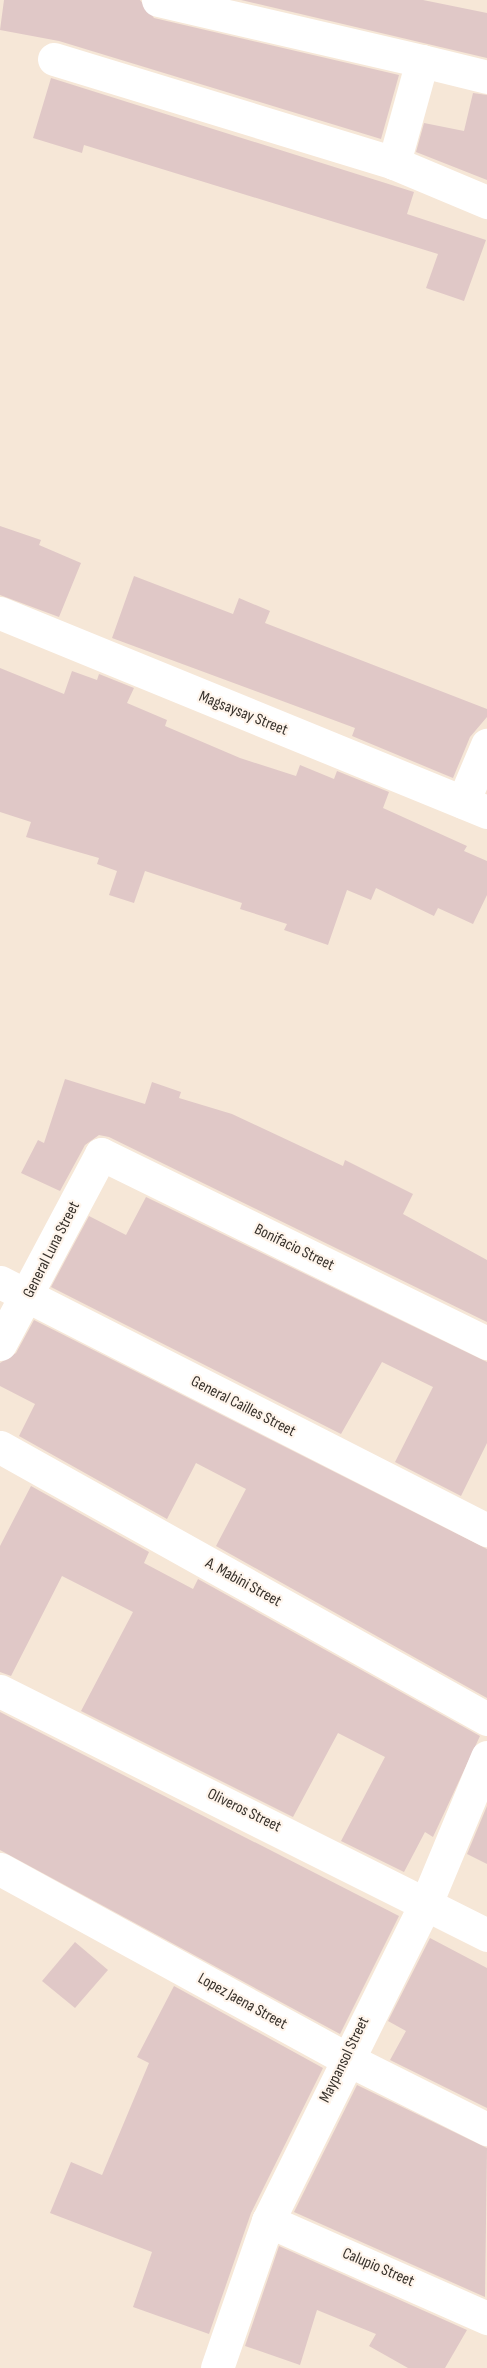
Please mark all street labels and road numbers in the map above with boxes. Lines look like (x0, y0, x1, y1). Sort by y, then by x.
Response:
street label: Magsaysay Street (196, 687, 290, 741)
street label: General Luna Street (19, 1199, 85, 1301)
street label: Bonifacio Street (251, 1220, 337, 1276)
street label: General Cailles Street (187, 1372, 299, 1442)
street label: A. Mabini Street (202, 1554, 284, 1612)
street label: Oliveros Street (204, 1785, 284, 1837)
street label: Lopez Jaena Street (194, 1970, 290, 2034)
street label: Maypansol Street (316, 2014, 374, 2106)
street label: Calupio Street (339, 2244, 417, 2292)

